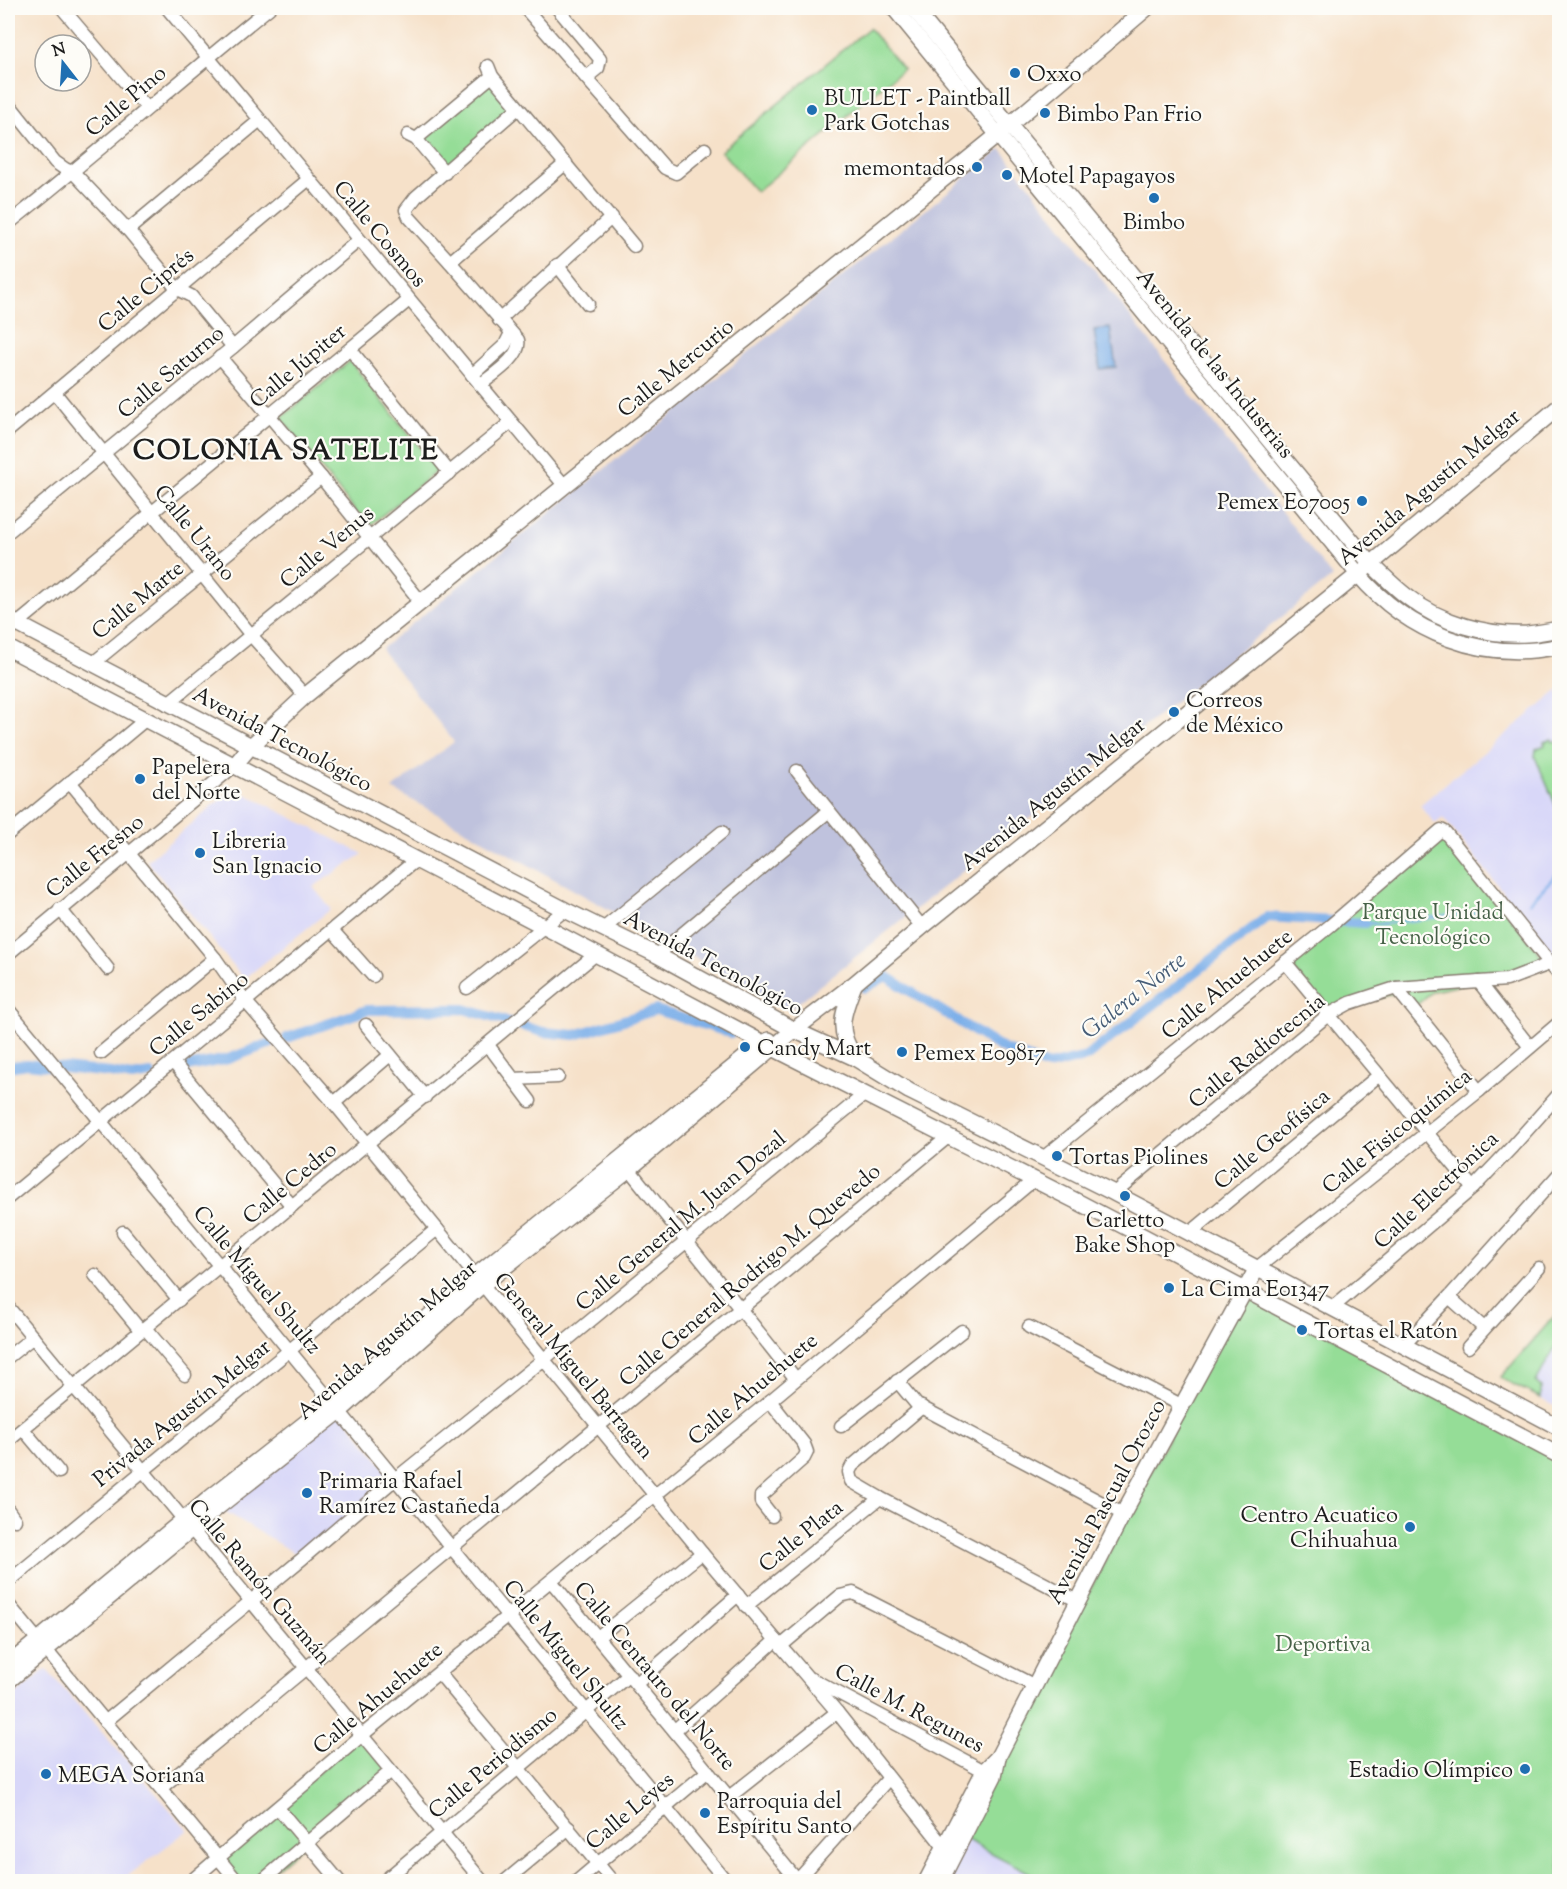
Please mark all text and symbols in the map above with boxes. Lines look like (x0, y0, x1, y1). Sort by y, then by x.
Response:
north arrow (33, 33, 93, 93)
text: N (50, 38, 69, 64)
street label: Calle Pino (79, 59, 175, 146)
place label: Oxxo (1027, 60, 1082, 92)
marker: Oxxo (1008, 66, 1022, 80)
place label: BULLET - Paintball Park Gotchas (824, 84, 1011, 141)
place label: Bimbo Pan Frio (1057, 100, 1202, 132)
marker: BULLET - Paintball Park Gotchas (805, 103, 819, 117)
marker: Bimbo Pan Frio (1038, 106, 1052, 120)
place label: memontados (844, 154, 965, 186)
marker: memontados (970, 160, 984, 174)
place label: Motel Papagayos (1019, 162, 1175, 194)
marker: Motel Papagayos (1000, 168, 1014, 182)
street label: Calle Cosmos (324, 174, 433, 295)
marker: Bimbo (1147, 191, 1161, 205)
place label: Bimbo (1123, 208, 1185, 240)
street label: Calle Ciprés (92, 241, 202, 341)
street label: Avenida de las Industrias (1127, 263, 1300, 466)
street label: Calle Mercurio (612, 312, 742, 426)
street label: Calle Júpiter (243, 317, 354, 417)
street label: Calle Saturno (112, 319, 232, 428)
street label: Avenida Agustín Melgar (1332, 402, 1528, 574)
district label: COLONIA SATELITE (133, 432, 439, 472)
street label: Calle Urano (145, 479, 243, 589)
place label: Pemex E07005 (1217, 488, 1350, 520)
marker: Pemex E07005 (1355, 494, 1369, 508)
street label: Calle Venus (274, 499, 382, 597)
street label: Calle Marte (86, 554, 192, 649)
street label: Avenida Tecnológico (186, 680, 377, 802)
place label: Correos de México (1186, 686, 1283, 743)
marker: Correos de México (1167, 705, 1181, 719)
street label: Avenida Agustín Melgar (954, 711, 1153, 880)
place label: Papelera del Norte (152, 753, 240, 810)
marker: Papelera del Norte (133, 772, 147, 786)
street label: Calle Fresno (40, 808, 152, 907)
place label: Libreria San Ignacio (212, 827, 322, 884)
marker: Libreria San Ignacio (193, 846, 207, 860)
park label: Parque Unidad Tecnológico (1362, 898, 1504, 955)
street label: Avenida Tecnológico (617, 904, 808, 1026)
street label: Calle Ahuehuete (1155, 922, 1301, 1048)
water label: Galera Norte (1075, 945, 1194, 1048)
street label: Calle Sabino (143, 965, 257, 1066)
street label: Calle Radiotecnia (1183, 987, 1333, 1118)
place label: Candy Mart (757, 1034, 872, 1066)
place label: Pemex E09817 (914, 1039, 1046, 1071)
marker: Candy Mart (738, 1040, 752, 1054)
marker: Pemex E09817 (895, 1045, 909, 1059)
street label: Calle Fisicoquímica (1316, 1062, 1480, 1203)
street label: Calle Geofísica (1208, 1082, 1338, 1199)
street label: Calle General M. Juan Dozal (570, 1124, 794, 1320)
street label: Calle Electrónica (1367, 1125, 1507, 1258)
street label: Calle Cedro (237, 1135, 345, 1233)
place label: Tortas Piolines (1069, 1143, 1208, 1175)
marker: Tortas Piolines (1050, 1149, 1064, 1163)
street label: Calle General Rodrigo M. Quevedo (613, 1157, 889, 1396)
marker: Carletto Bake Shop (1118, 1189, 1132, 1203)
street label: Calle Miguel Shultz (184, 1200, 328, 1362)
place label: Carletto Bake Shop (1075, 1206, 1175, 1263)
street label: Avenida Agustín Melgar (291, 1254, 485, 1429)
street label: General Miguel Barragan (485, 1267, 661, 1467)
place label: La Cima E01347 (1181, 1275, 1329, 1307)
marker: La Cima E01347 (1162, 1281, 1176, 1295)
place label: Tortas el Ratón (1314, 1317, 1458, 1349)
marker: Tortas el Ratón (1295, 1323, 1309, 1337)
street label: Calle Ahuehuete (682, 1326, 826, 1454)
street label: Privada Agustín Melgar (87, 1332, 279, 1496)
street label: Avenida Pascual Orozco (1040, 1394, 1175, 1611)
place label: Primaria Rafael Ramírez Castañeda (319, 1467, 500, 1524)
marker: Primaria Rafael Ramírez Castañeda (300, 1486, 314, 1500)
street label: Calle Ramón Guzmán (179, 1493, 338, 1673)
street label: Calle Plata (753, 1493, 851, 1581)
place label: Centro Acuatico Chihuahua (1240, 1501, 1398, 1558)
marker: Centro Acuatico Chihuahua (1403, 1520, 1417, 1534)
street label: Calle Miguel Shultz (494, 1574, 635, 1738)
street label: Calle Centauro del Norte (565, 1575, 743, 1778)
park label: Deportiva (1275, 1630, 1371, 1662)
street label: Calle Ahuehuete (307, 1635, 451, 1763)
street label: Calle M. Regunes (828, 1657, 989, 1763)
street label: Calle Periodismo (422, 1701, 566, 1828)
place label: Estadio Olímpico (1349, 1756, 1513, 1788)
place label: MEGA Soriana (58, 1761, 205, 1793)
marker: Estadio Olímpico (1518, 1762, 1532, 1776)
street label: Calle Leyes (580, 1766, 682, 1859)
marker: MEGA Soriana (39, 1767, 53, 1781)
place label: Parroquia del Espíritu Santo (717, 1787, 852, 1844)
marker: Parroquia del Espíritu Santo (698, 1806, 712, 1820)

